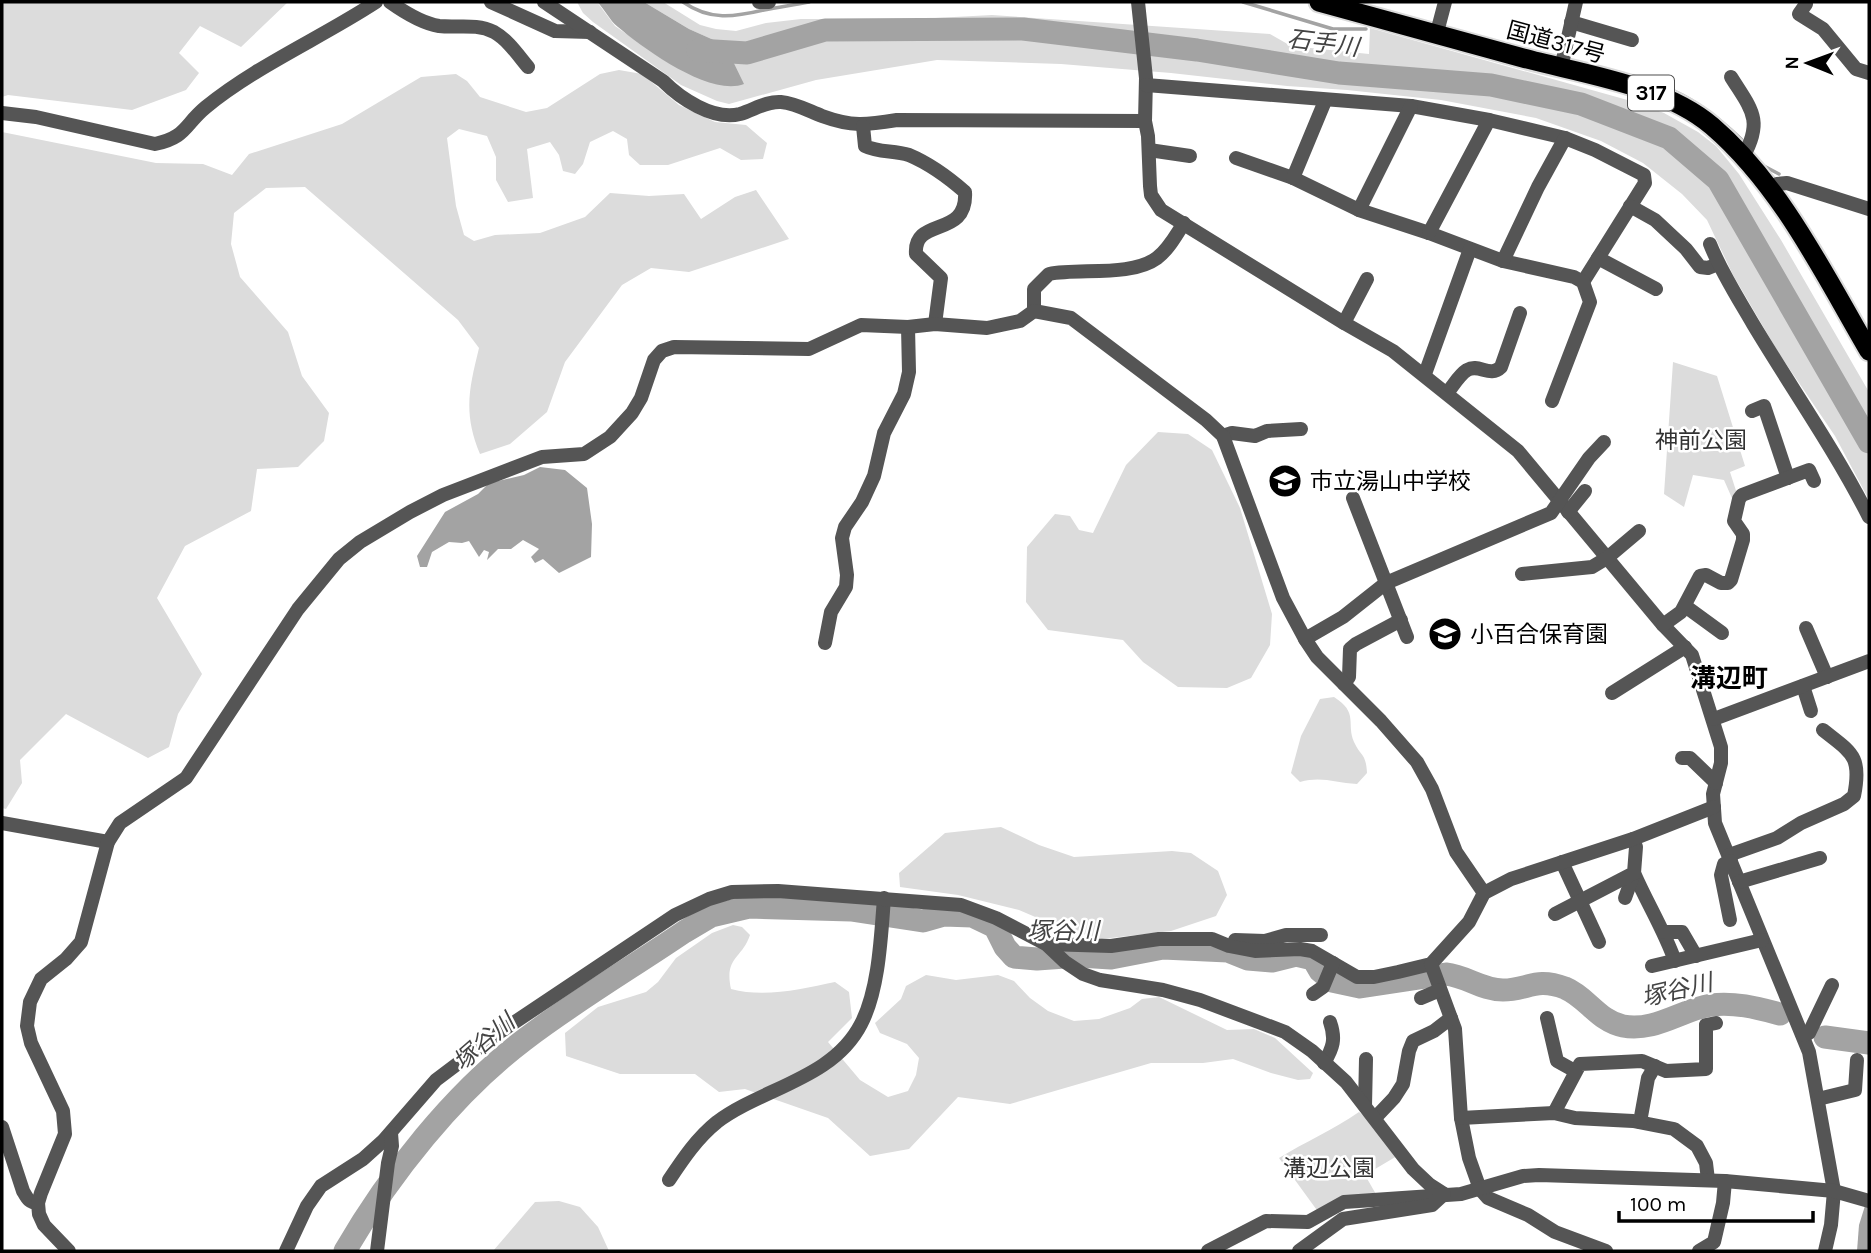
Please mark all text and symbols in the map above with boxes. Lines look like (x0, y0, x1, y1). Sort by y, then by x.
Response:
street label: 国道317号 (1504, 16, 1608, 69)
water label: 石手川 (1286, 25, 1363, 62)
north arrow (1773, 28, 1843, 98)
text: N (1781, 56, 1803, 70)
road number: 317 (1628, 76, 1674, 110)
park label: 神前公園 (1655, 427, 1747, 454)
school or university icon: 市立湯山中学校 (1266, 462, 1304, 500)
place label: 市立湯山中学校 (1310, 468, 1471, 495)
school or university icon: 小百合保育園 (1426, 615, 1464, 653)
place label: 小百合保育園 (1470, 621, 1608, 648)
district label: 溝辺町 (1690, 663, 1768, 694)
water label: 塚谷川 (1027, 917, 1102, 945)
water label: 塚谷川 (1639, 968, 1718, 1012)
water label: 塚谷川 (448, 1006, 523, 1076)
park label: 溝辺公園 (1283, 1155, 1375, 1182)
scale bar (1619, 1180, 1813, 1224)
text: 100 m (1630, 1192, 1687, 1216)

